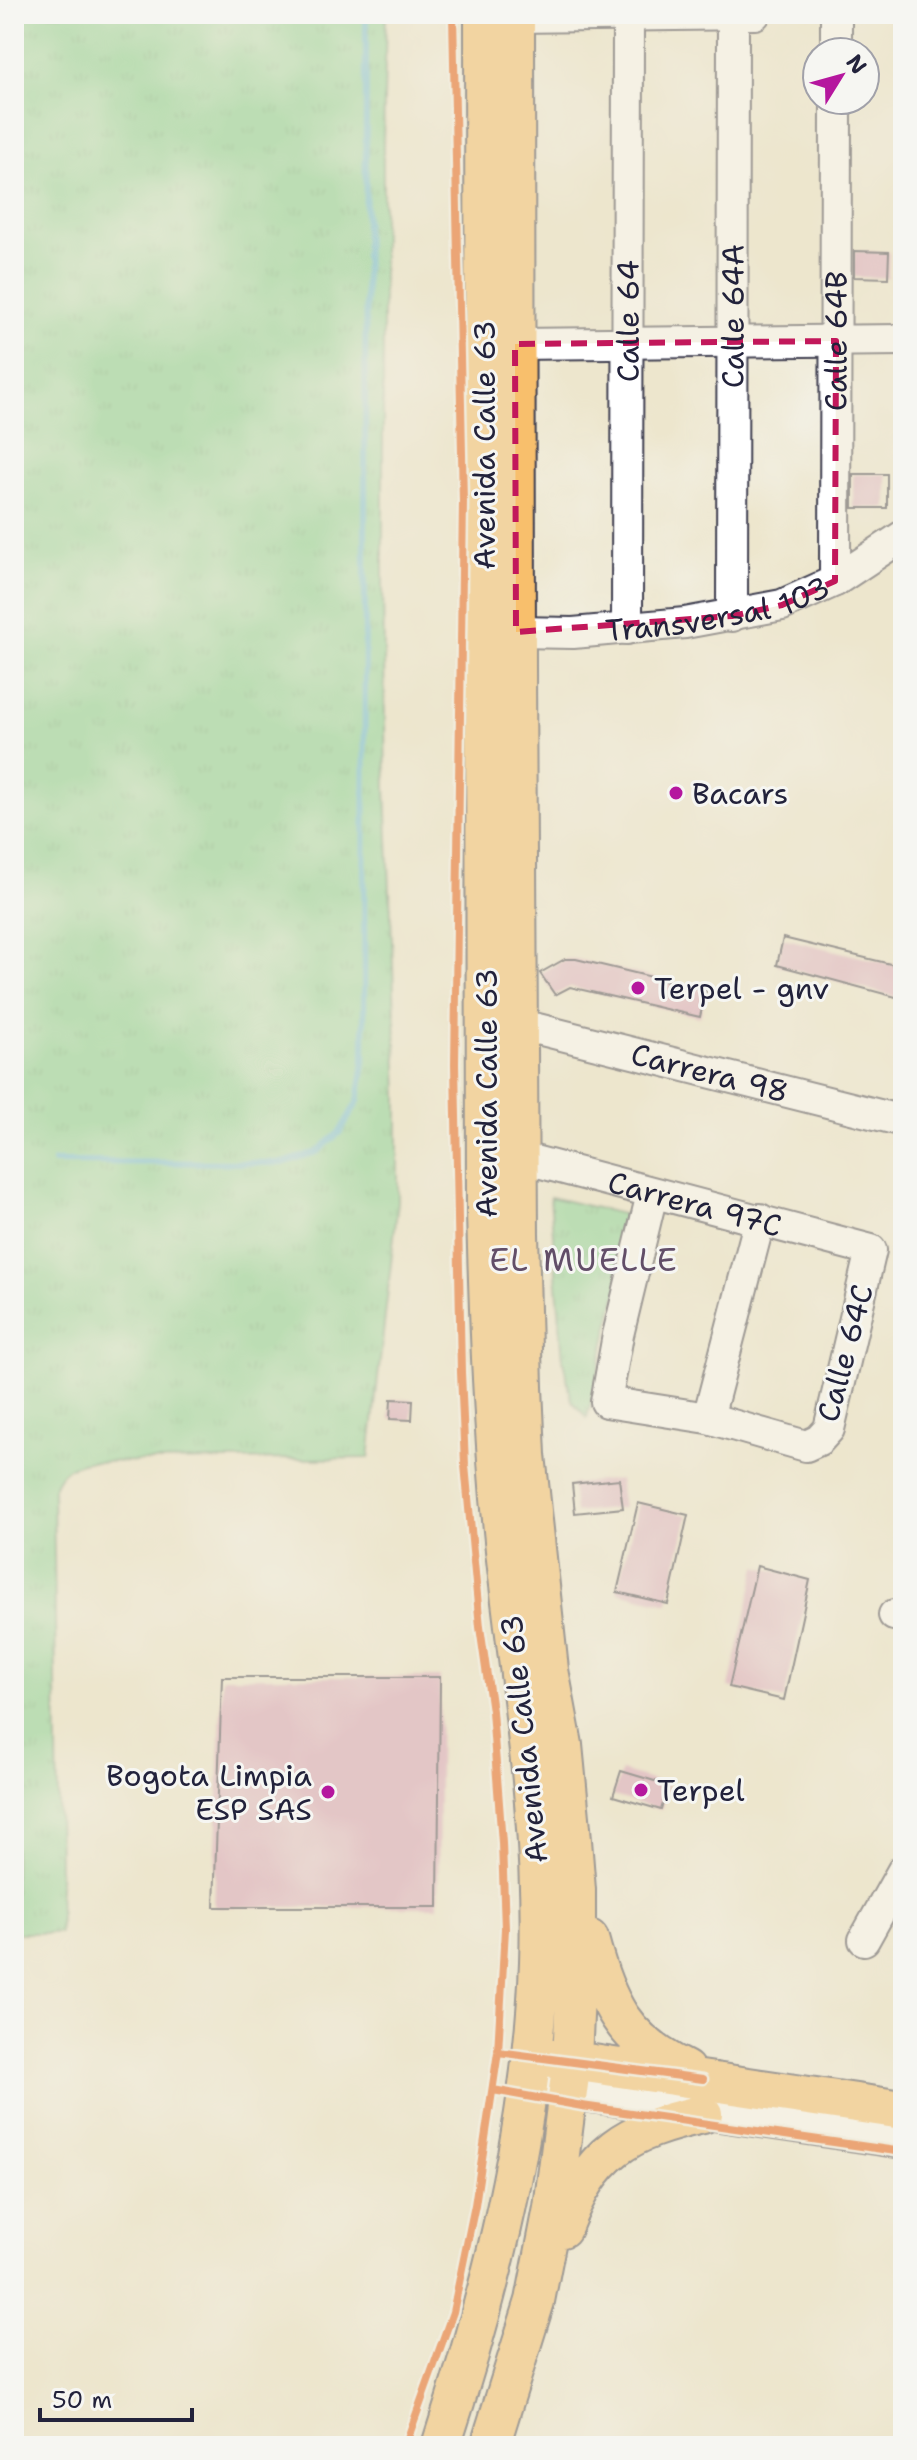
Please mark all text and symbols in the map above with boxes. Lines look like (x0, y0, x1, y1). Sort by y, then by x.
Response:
north arrow (801, 36, 881, 116)
text: N (840, 49, 873, 80)
street label: Calle 64A (712, 244, 753, 388)
street label: Calle 64 (607, 260, 648, 382)
street label: Calle 64B (815, 271, 856, 411)
street label: Avenida Calle 63 (464, 320, 505, 570)
street label: Transversal 103 (604, 566, 836, 651)
place label: Bacars (692, 773, 788, 814)
marker: Bacars (667, 784, 685, 802)
street label: Avenida Calle 63 (466, 968, 507, 1218)
place label: Terpel - gnv (654, 968, 829, 1009)
marker: Terpel - gnv (629, 979, 647, 997)
street label: Carrera 98 (627, 1033, 793, 1112)
street label: Carrera 97C (604, 1161, 786, 1246)
district label: EL MUELLE (489, 1238, 679, 1281)
street label: Calle 64C (807, 1280, 883, 1426)
street label: Avenida Calle 63 (491, 1613, 557, 1865)
place label: Bogota Limpia ESP SAS (106, 1755, 312, 1830)
place label: Terpel (657, 1770, 744, 1811)
marker: Terpel (632, 1781, 650, 1799)
marker: Bogota Limpia ESP SAS (319, 1783, 337, 1801)
scale bar (40, 2372, 192, 2422)
text: 50 m (52, 2384, 112, 2416)

